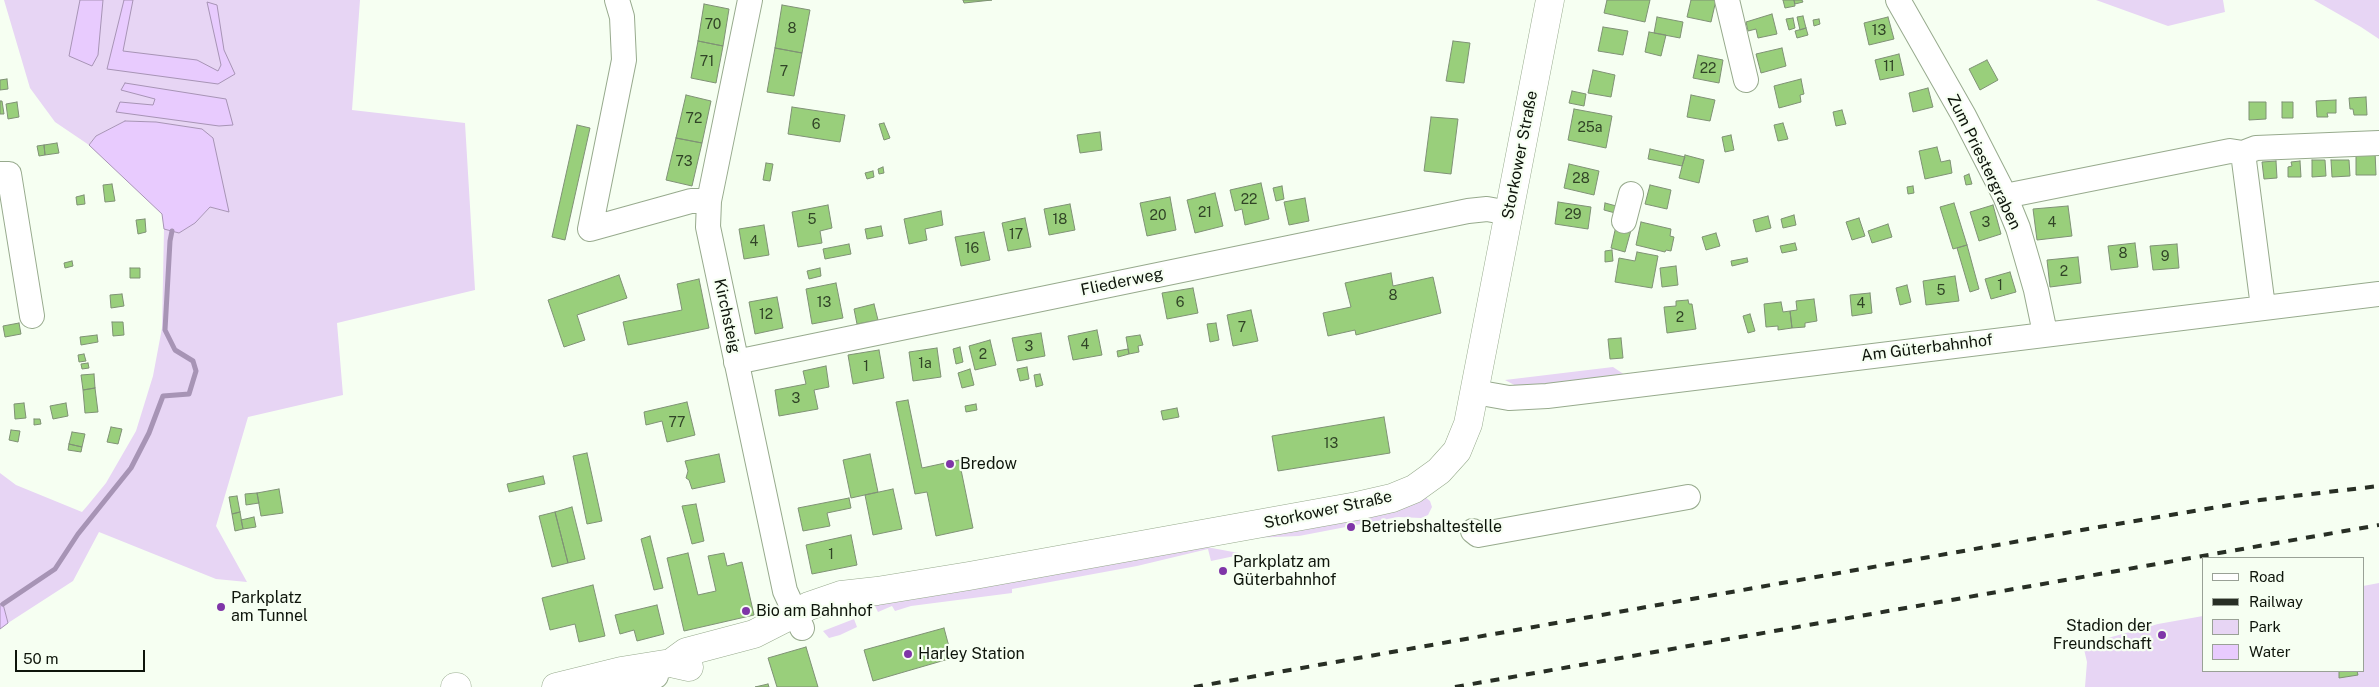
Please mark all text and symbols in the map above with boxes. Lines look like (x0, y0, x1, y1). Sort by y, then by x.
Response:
house number: 70 (705, 17, 721, 33)
house number: 8 (787, 21, 797, 37)
house number: 13 (1872, 23, 1886, 39)
house number: 71 (700, 54, 714, 70)
house number: 11 (1883, 59, 1895, 75)
house number: 22 (1700, 61, 1716, 77)
house number: 7 (780, 64, 788, 80)
street label: Storkower Straße (1498, 89, 1542, 221)
street label: Zum Priestergraben (1943, 91, 2025, 233)
house number: 72 (686, 111, 702, 127)
house number: 6 (812, 117, 820, 133)
house number: 25a (1577, 120, 1603, 136)
house number: 73 (676, 154, 692, 170)
house number: 28 (1572, 171, 1590, 187)
house number: 22 (1241, 192, 1257, 208)
house number: 21 (1198, 205, 1212, 221)
house number: 29 (1564, 207, 1582, 223)
house number: 20 (1150, 208, 1166, 224)
house number: 5 (808, 212, 816, 228)
house number: 18 (1053, 212, 1067, 228)
house number: 3 (1982, 215, 1990, 231)
house number: 4 (2048, 215, 2056, 231)
house number: 17 (1009, 227, 1023, 243)
house number: 4 (750, 234, 758, 250)
house number: 16 (965, 241, 979, 257)
house number: 8 (2118, 246, 2128, 262)
house number: 9 (2161, 249, 2169, 265)
street label: Fliederweg (1079, 264, 1165, 300)
house number: 2 (2060, 264, 2068, 280)
street label: Kirchsteig (710, 277, 744, 355)
house number: 1 (1997, 278, 2003, 294)
house number: 5 (1937, 283, 1945, 299)
house number: 8 (1388, 288, 1398, 304)
house number: 13 (817, 295, 831, 311)
house number: 6 (1176, 295, 1184, 311)
house number: 4 (1857, 296, 1865, 312)
house number: 12 (759, 307, 773, 323)
house number: 2 (1676, 310, 1684, 326)
house number: 7 (1238, 320, 1246, 336)
street label: Am Güterbahnhof (1860, 330, 1994, 366)
house number: 4 (1081, 337, 1089, 353)
house number: 3 (1025, 339, 1033, 355)
house number: 2 (979, 347, 987, 363)
house number: 1a (918, 356, 932, 372)
house number: 1 (863, 359, 869, 375)
house number: 3 (792, 391, 800, 407)
house number: 77 (669, 415, 685, 431)
house number: 13 (1324, 436, 1338, 452)
place label: Bredow (960, 454, 1017, 474)
marker: Bredow (944, 458, 956, 470)
street label: Storkower Straße (1262, 487, 1394, 533)
place label: Betriebshaltestelle (1361, 517, 1502, 537)
marker: Betriebshaltestelle (1345, 521, 1357, 533)
house number: 1 (828, 547, 834, 563)
place label: Parkplatz am Güterbahnhof (1233, 552, 1336, 590)
legend (2202, 557, 2364, 672)
marker: Parkplatz am Güterbahnhof (1217, 565, 1229, 577)
text: Road (2249, 568, 2285, 585)
place label: Parkplatz am Tunnel (231, 588, 308, 626)
text: Railway (2249, 593, 2303, 610)
marker: Parkplatz am Tunnel (215, 601, 227, 613)
place label: Bio am Bahnhof (756, 601, 873, 621)
marker: Bio am Bahnhof (740, 605, 752, 617)
place label: Stadion der Freundschaft (2053, 616, 2152, 654)
text: Park (2249, 618, 2281, 635)
marker: Stadion der Freundschaft (2156, 629, 2168, 641)
scale bar (18, 640, 148, 672)
text: Water (2249, 643, 2291, 660)
place label: Harley Station (918, 644, 1025, 664)
marker: Harley Station (902, 648, 914, 660)
text: 50 m (23, 650, 58, 667)

